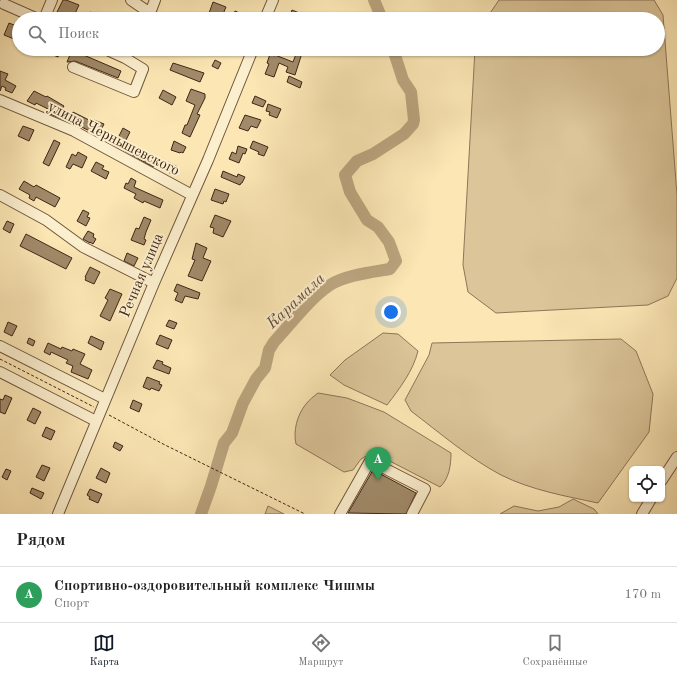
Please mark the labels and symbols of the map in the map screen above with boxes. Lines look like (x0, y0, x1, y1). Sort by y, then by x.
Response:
street label: улица Чернышевского (45, 100, 182, 179)
street label: Речная улица (118, 231, 167, 320)
water label: Карамала (263, 270, 329, 333)
your location (381, 302, 401, 322)
pin: A (365, 447, 391, 480)

